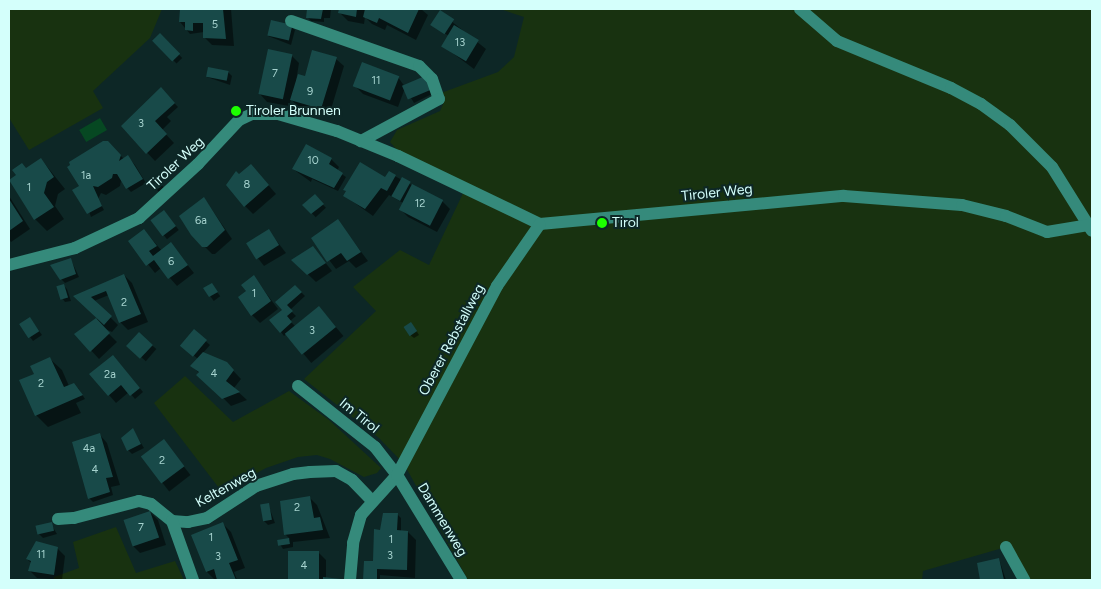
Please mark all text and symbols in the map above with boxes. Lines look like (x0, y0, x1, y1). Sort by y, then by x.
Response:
house number: 5 (212, 18, 218, 32)
house number: 13 (455, 36, 465, 50)
house number: 7 (272, 67, 278, 81)
house number: 11 (371, 74, 381, 88)
house number: 9 (307, 85, 313, 99)
place label: Tiroler Brunnen (246, 103, 341, 119)
marker: Tiroler Brunnen (230, 105, 242, 117)
house number: 3 (138, 117, 144, 131)
street label: Tiroler Weg (144, 133, 208, 195)
house number: 10 (307, 154, 319, 168)
house number: 1a (81, 169, 91, 183)
house number: 8 (244, 178, 250, 192)
house number: 1 (27, 181, 31, 195)
street label: Tiroler Weg (681, 181, 753, 205)
house number: 12 (415, 197, 425, 211)
house number: 6a (195, 214, 207, 228)
place label: Tirol (612, 215, 639, 231)
marker: Tirol (596, 217, 608, 229)
house number: 6 (168, 255, 174, 269)
street label: Oberer Rebstallweg (416, 281, 488, 399)
house number: 1 (252, 287, 256, 301)
house number: 2 (121, 296, 127, 310)
house number: 3 (309, 324, 315, 338)
house number: 4 (211, 367, 217, 381)
house number: 2a (104, 368, 116, 382)
house number: 2 (38, 377, 44, 391)
street label: Im Tirol (336, 395, 382, 437)
house number: 4a (83, 442, 95, 456)
house number: 2 (159, 454, 165, 468)
house number: 4 (92, 463, 98, 477)
street label: Keltenweg (193, 465, 259, 511)
street label: Dammenweg (414, 480, 470, 560)
house number: 2 (294, 501, 300, 515)
house number: 7 (138, 521, 144, 535)
house number: 1 (209, 531, 213, 545)
house number: 1 (389, 533, 393, 547)
house number: 11 (36, 548, 46, 562)
house number: 3 (387, 549, 393, 563)
house number: 3 (215, 550, 221, 564)
house number: 4 (301, 559, 307, 573)

